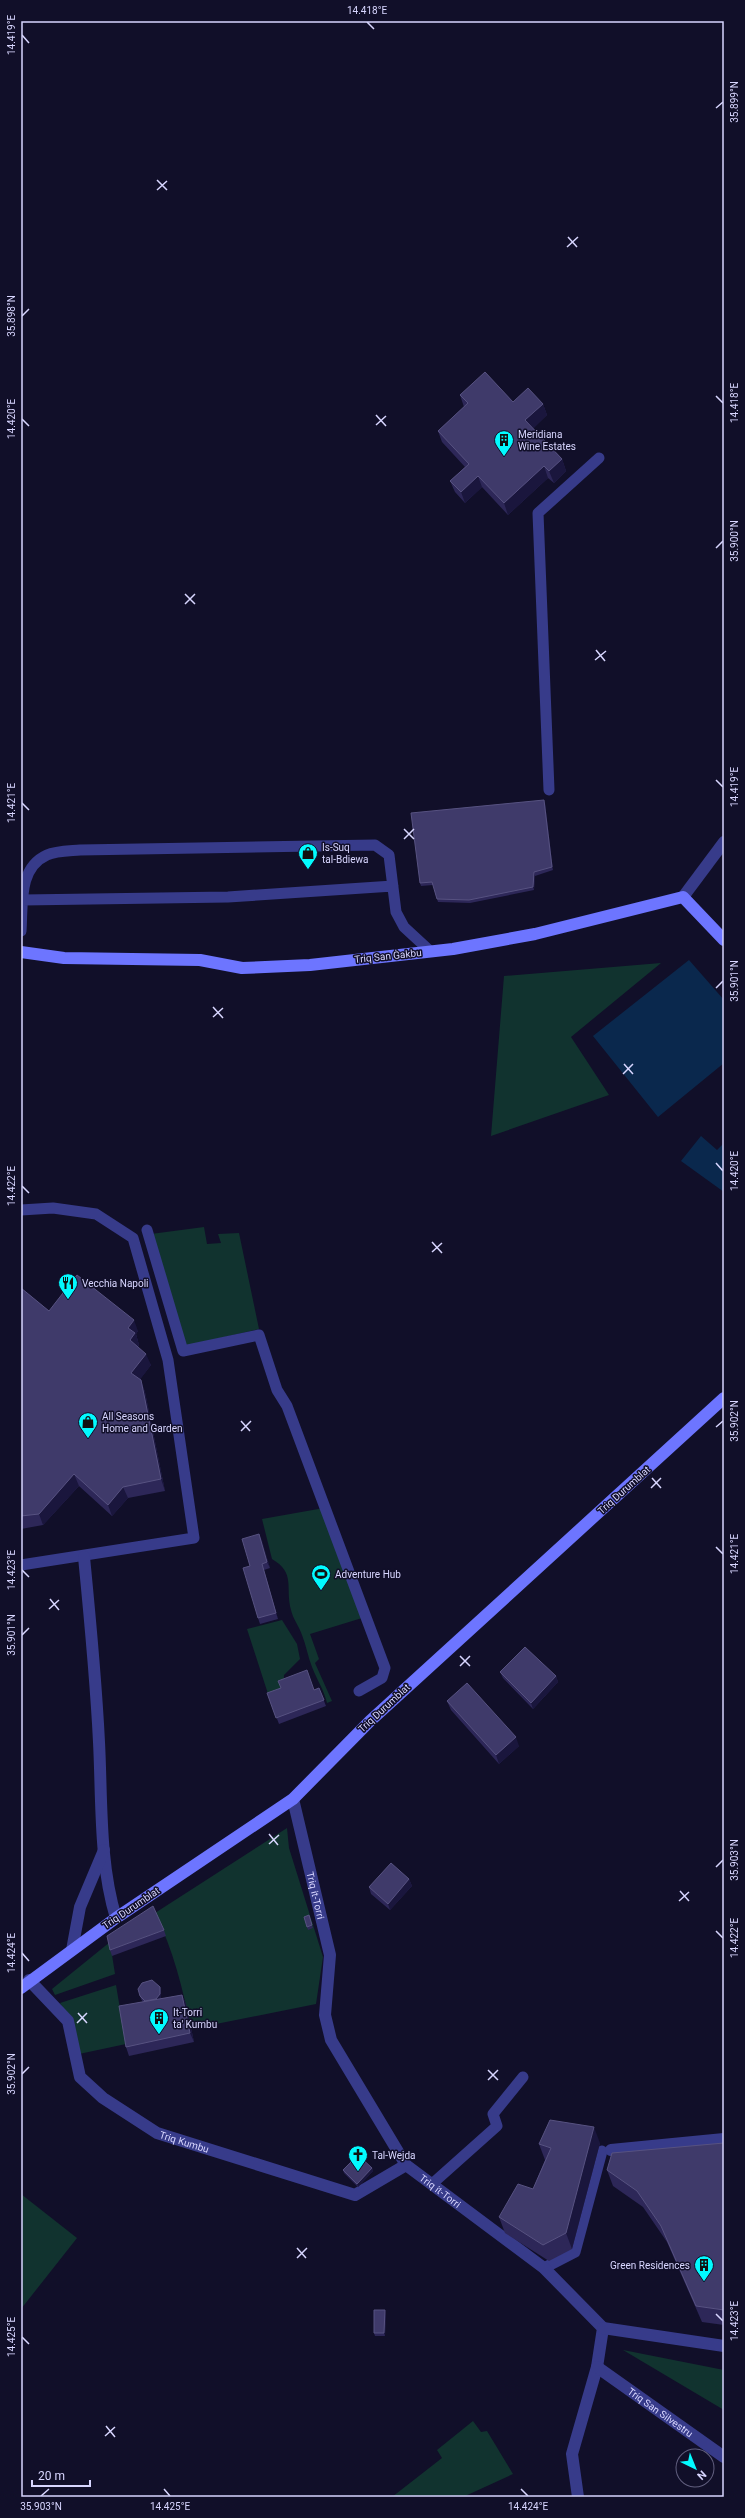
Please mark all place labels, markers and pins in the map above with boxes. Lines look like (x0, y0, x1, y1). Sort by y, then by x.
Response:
building icon: Meridiana Wine Estates (493, 429, 515, 457)
place label: Meridiana Wine Estates (518, 429, 576, 452)
shop icon: Is-Suq tal-Bdiewa (297, 842, 319, 870)
place label: Is-Suq tal-Bdiewa (322, 842, 368, 865)
restaurant icon: Vecchia Napoli (57, 1272, 79, 1300)
place label: Vecchia Napoli (82, 1278, 149, 1289)
shop icon: All Seasons Home and Garden (77, 1411, 99, 1439)
place label: All Seasons Home and Garden (102, 1411, 182, 1434)
sports icon: Adventure Hub (310, 1563, 332, 1591)
place label: Adventure Hub (335, 1569, 401, 1580)
building icon: It-Torri ta' Kumbu (148, 2007, 170, 2035)
place label: It-Torri ta' Kumbu (173, 2007, 217, 2030)
church icon: Tal-Wejda (347, 2144, 369, 2172)
place label: Tal-Wejda (372, 2150, 416, 2161)
building icon: Green Residences (693, 2254, 715, 2282)
place label: Green Residences (610, 2260, 690, 2271)

